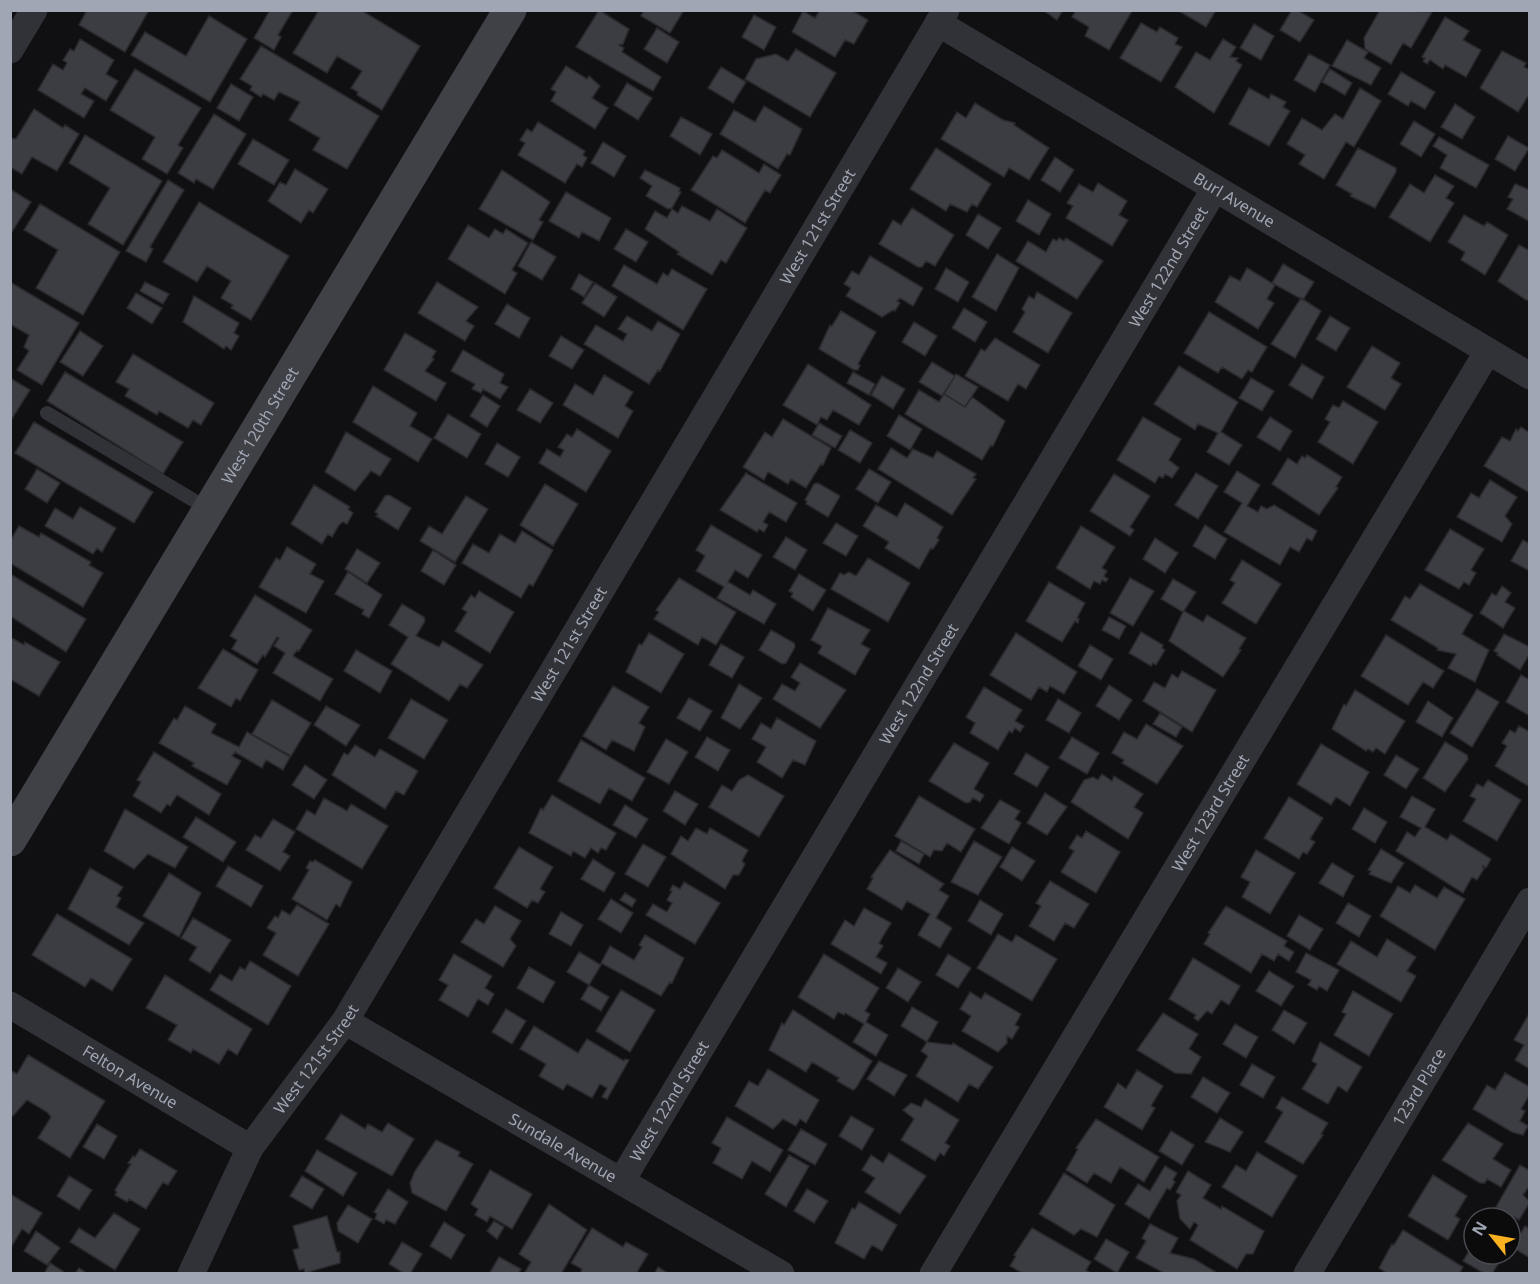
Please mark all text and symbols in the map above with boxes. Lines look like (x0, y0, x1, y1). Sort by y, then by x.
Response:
street label: West 121st Street (774, 164, 860, 288)
street label: Burl Avenue (1189, 167, 1279, 233)
street label: West 122nd Street (1123, 202, 1213, 331)
street label: West 120th Street (216, 362, 304, 488)
street label: West 121st Street (526, 582, 612, 706)
street label: West 122nd Street (874, 619, 963, 748)
street label: West 123rd Street (1166, 750, 1254, 876)
street label: West 121st Street (268, 1000, 364, 1118)
street label: West 122nd Street (625, 1036, 714, 1166)
street label: Felton Avenue (79, 1040, 182, 1114)
street label: 123rd Place (1387, 1044, 1451, 1130)
street label: Sundale Avenue (505, 1108, 621, 1187)
north arrow (1462, 1206, 1522, 1266)
text: N (1466, 1217, 1492, 1240)

